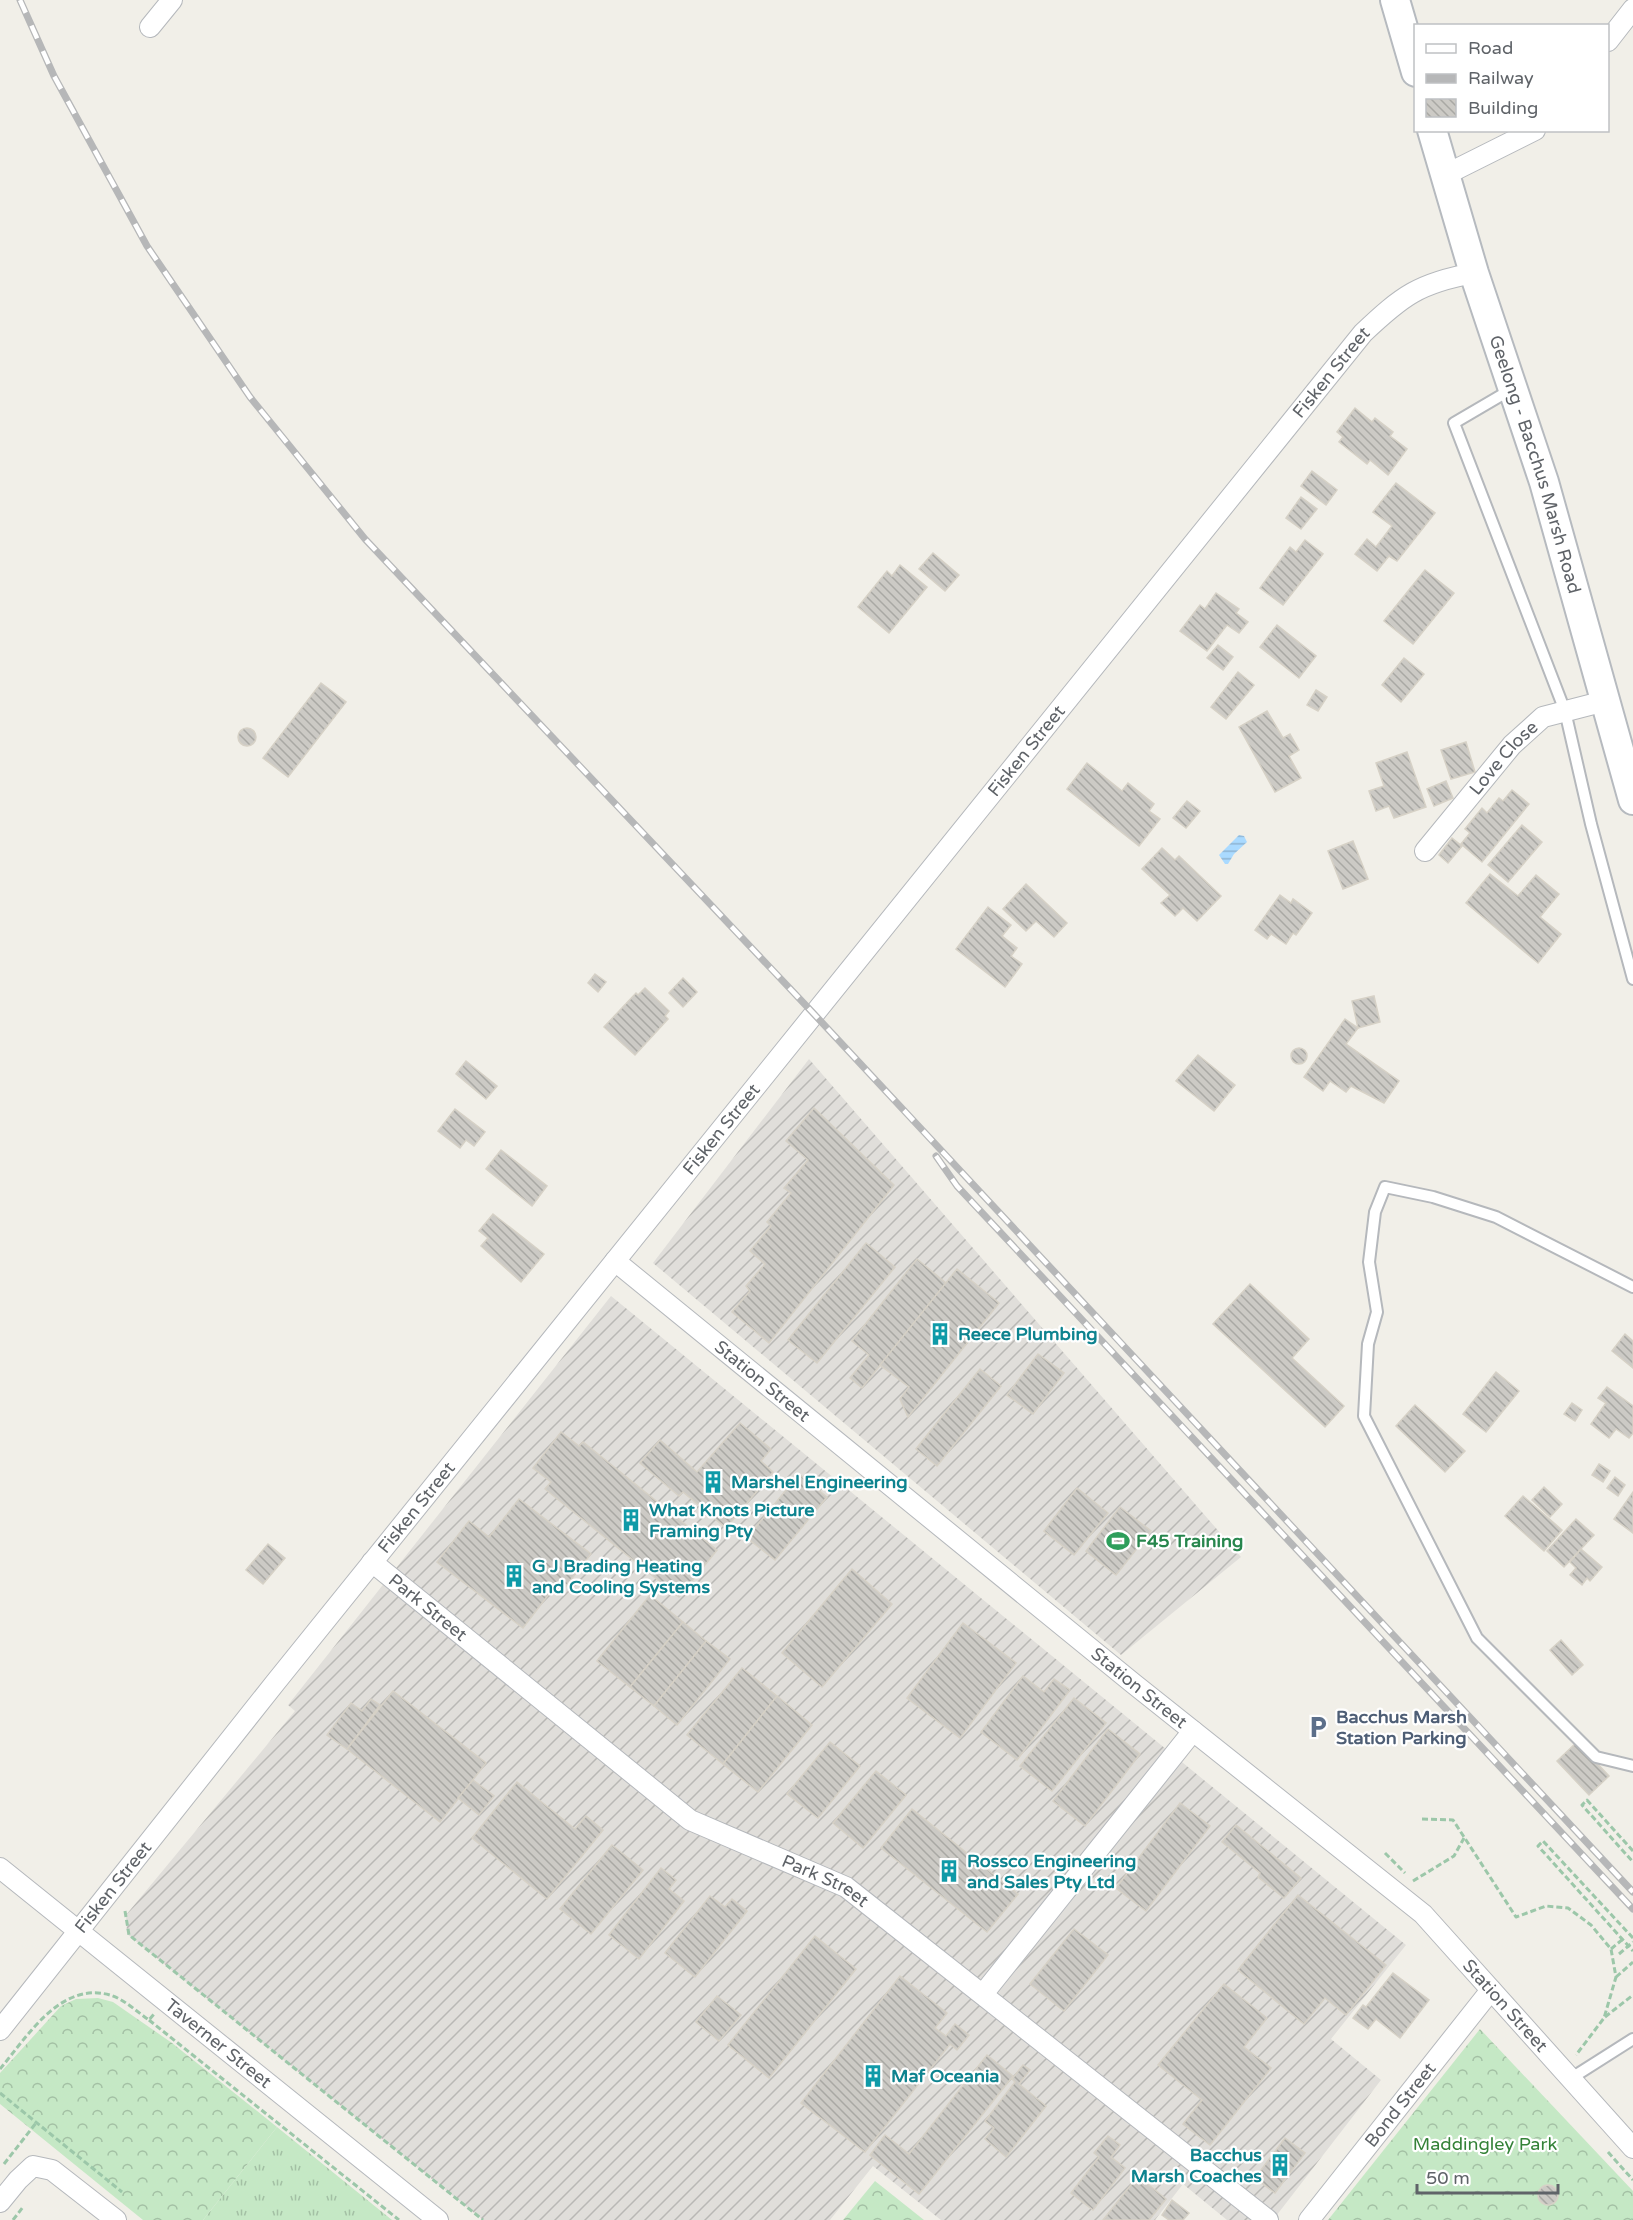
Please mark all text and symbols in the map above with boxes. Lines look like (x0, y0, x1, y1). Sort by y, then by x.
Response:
legend (1414, 24, 1609, 132)
text: Road (1468, 37, 1513, 59)
text: Railway (1468, 67, 1534, 89)
text: Building (1468, 97, 1538, 119)
street label: Fisken Street (1288, 322, 1374, 422)
street label: Geelong - Bacchus Marsh Road (1485, 332, 1586, 596)
street label: Fisken Street (983, 701, 1070, 801)
street label: Love Close (1465, 716, 1542, 799)
street label: Fisken Street (678, 1079, 765, 1179)
building icon: Reece Plumbing (927, 1321, 953, 1347)
place label: Reece Plumbing (958, 1323, 1098, 1345)
street label: Station Street (710, 1336, 815, 1427)
street label: Fisken Street (373, 1457, 460, 1558)
building icon: Marshel Engineering (700, 1469, 726, 1495)
place label: Marshel Engineering (731, 1471, 908, 1493)
place label: What Knots Picture Framing Pty (649, 1499, 814, 1542)
building icon: What Knots Picture Framing Pty (618, 1507, 644, 1533)
sports icon: F45 Training (1105, 1528, 1131, 1554)
place label: F45 Training (1136, 1530, 1243, 1552)
place label: G J Brading Heating and Cooling Systems (532, 1555, 710, 1598)
building icon: G J Brading Heating and Cooling Systems (501, 1563, 527, 1589)
street label: Park Street (384, 1569, 472, 1646)
street label: Station Street (1087, 1643, 1192, 1733)
place label: Bacchus Marsh Station Parking (1336, 1706, 1467, 1749)
parking icon: Bacchus Marsh Station Parking (1305, 1714, 1331, 1740)
street label: Fisken Street (70, 1837, 156, 1938)
street label: Park Street (779, 1850, 873, 1912)
place label: Rossco Engineering and Sales Pty Ltd (967, 1850, 1136, 1893)
building icon: Rossco Engineering and Sales Pty Ltd (936, 1858, 962, 1884)
street label: Station Street (1458, 1955, 1553, 2057)
street label: Taverner Street (161, 1994, 276, 2093)
street label: Bond Street (1360, 2058, 1441, 2151)
building icon: Maf Oceania (860, 2063, 886, 2089)
place label: Maf Oceania (891, 2065, 1000, 2087)
park label: Maddingley Park (1413, 2133, 1557, 2155)
place label: Bacchus Marsh Coaches (1131, 2144, 1262, 2187)
building icon: Bacchus Marsh Coaches (1267, 2152, 1293, 2178)
scale bar (1417, 2157, 1558, 2195)
text: 50 m (1426, 2167, 1470, 2189)

